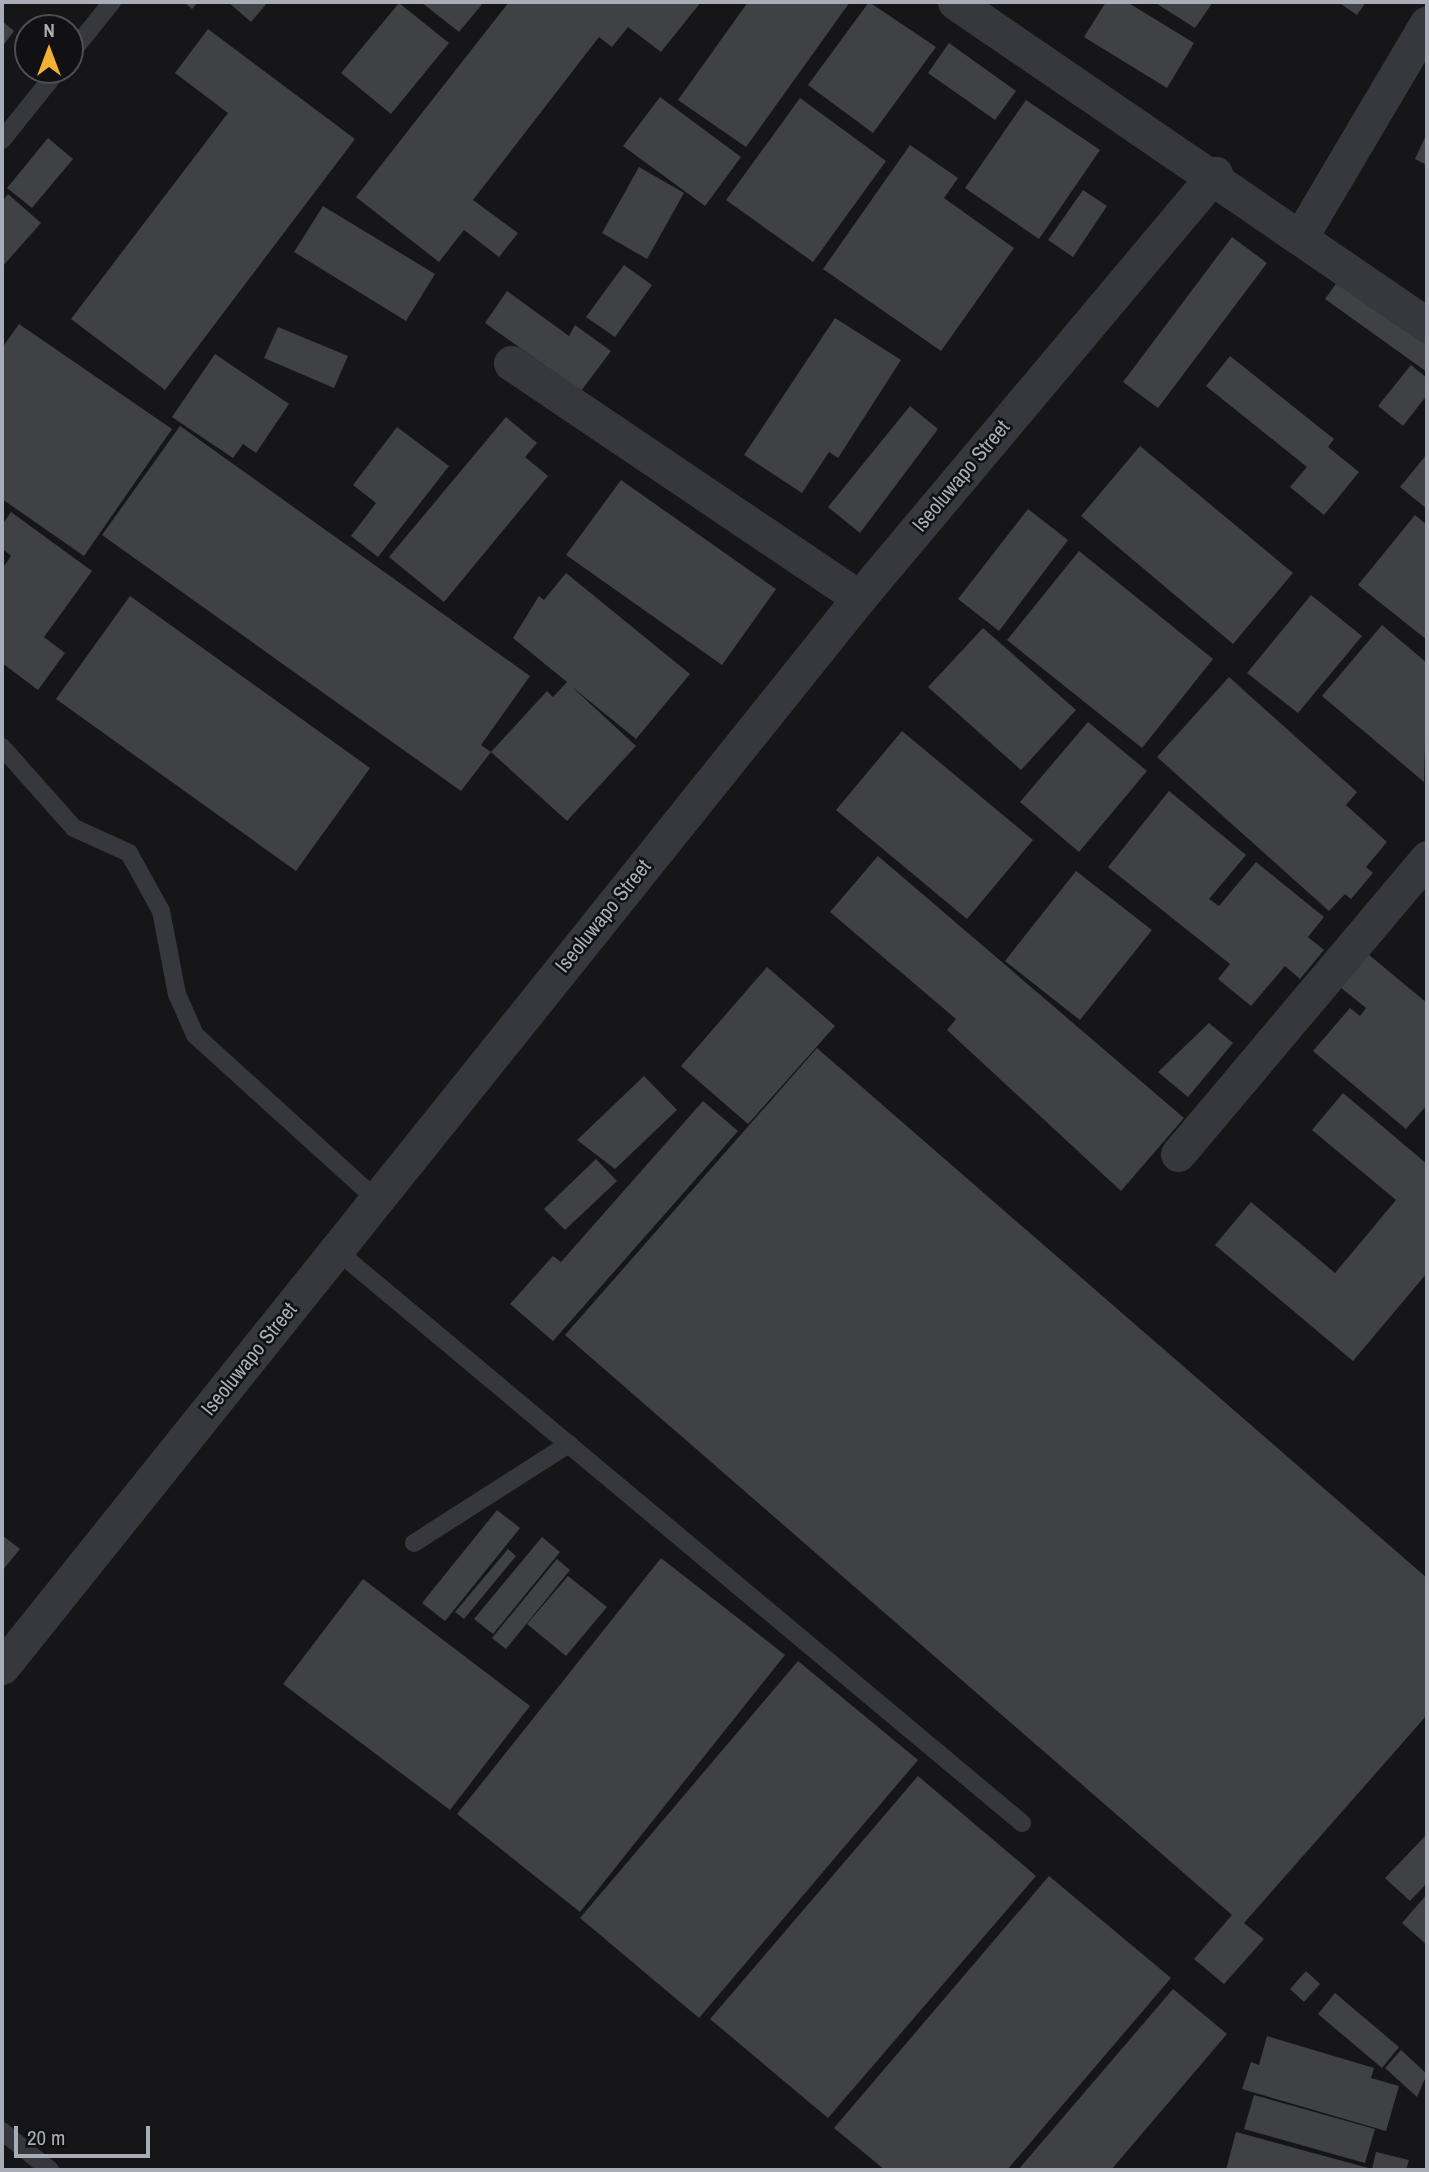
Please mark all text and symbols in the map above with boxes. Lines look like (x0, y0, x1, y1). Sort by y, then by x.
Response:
north arrow (14, 14, 84, 84)
text: N (43, 17, 55, 43)
street label: Iseoluwapo Street (907, 415, 1015, 537)
street label: Iseoluwapo Street (550, 855, 656, 977)
street label: Iseoluwapo Street (196, 1298, 302, 1420)
scale bar (18, 2112, 154, 2156)
text: 20 m (27, 2123, 65, 2152)

